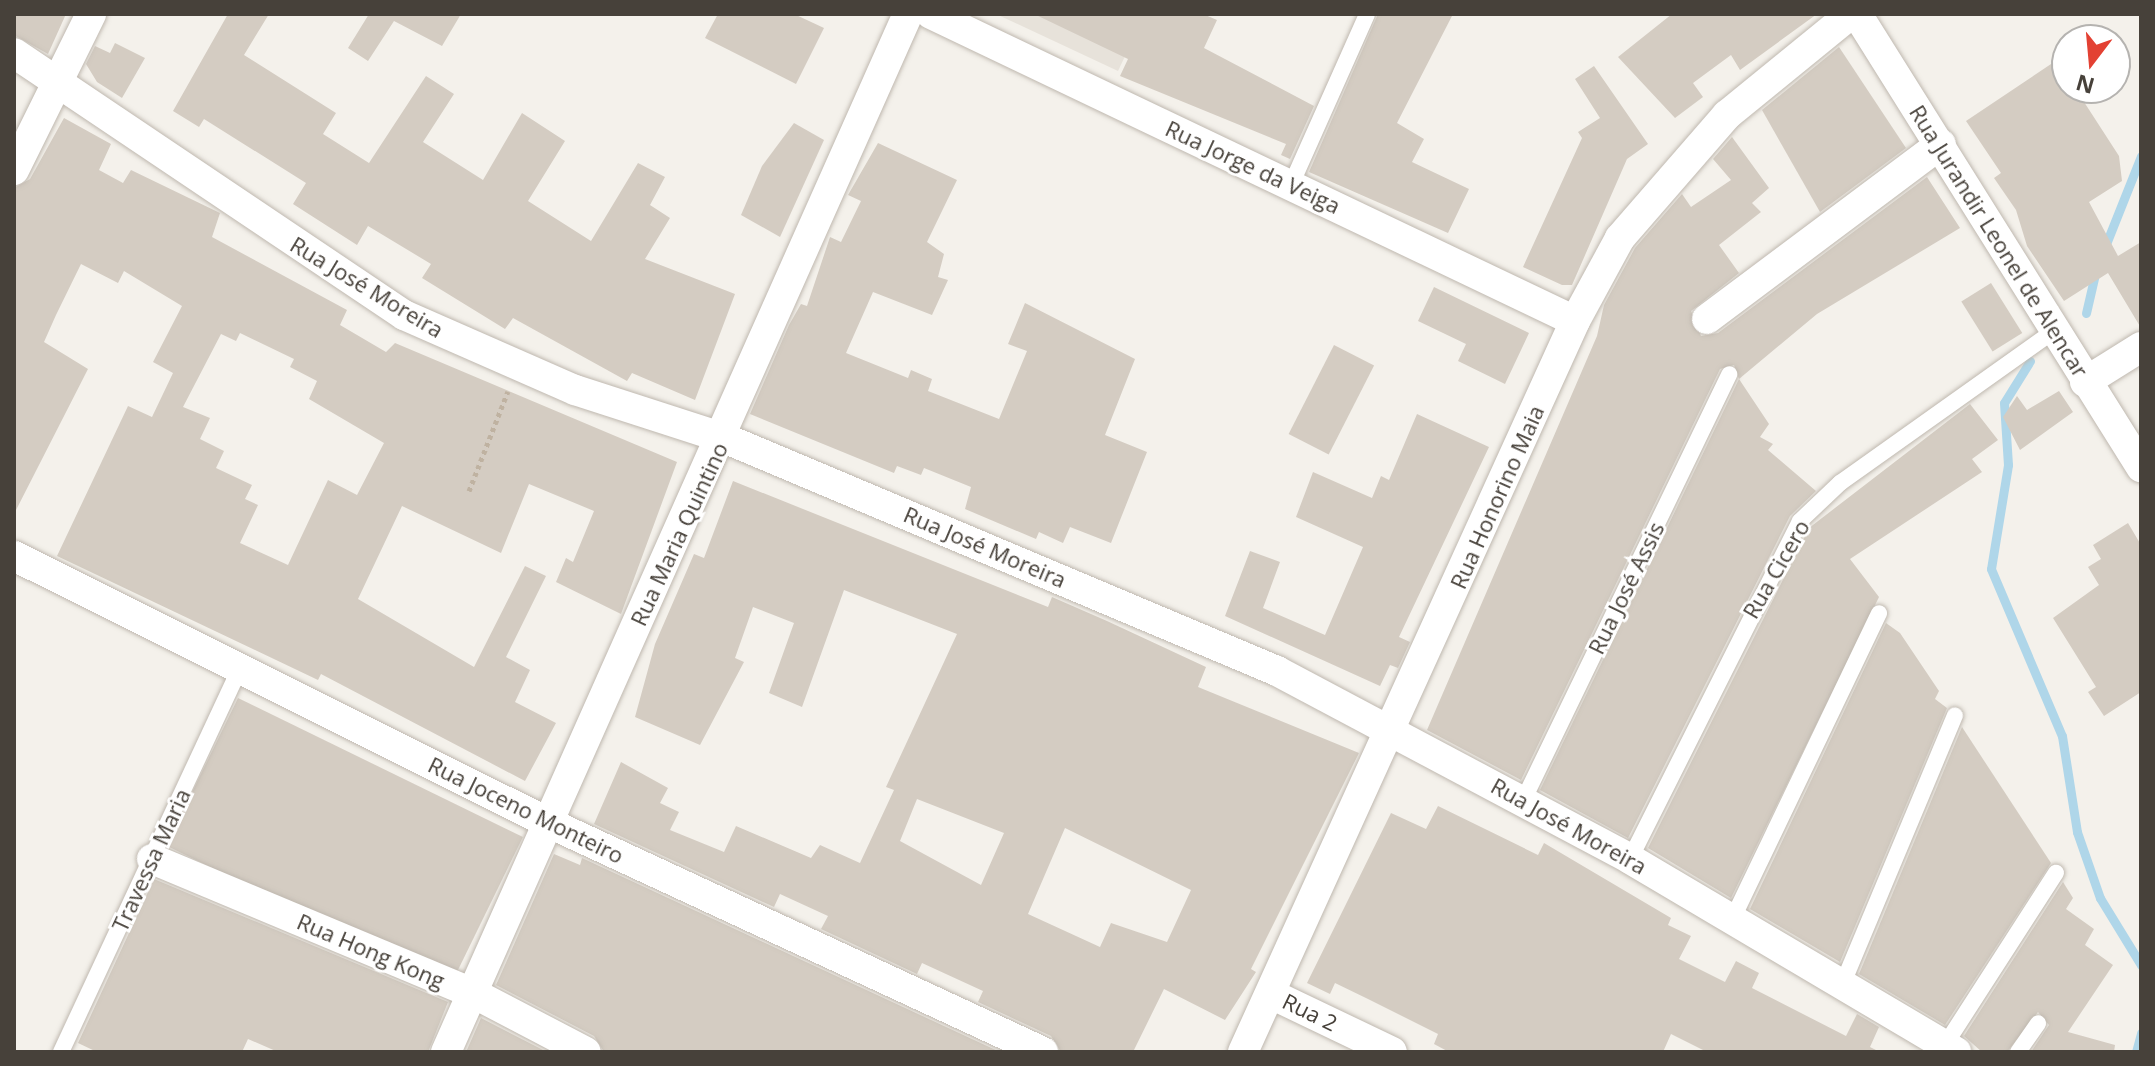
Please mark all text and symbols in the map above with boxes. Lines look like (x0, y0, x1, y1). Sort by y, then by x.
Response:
north arrow (2051, 24, 2131, 104)
text: N (2072, 68, 2098, 102)
street label: Rua Jurandir Leonel de Alencar (1904, 100, 2094, 382)
street label: Rua Jorge da Veiga (1161, 115, 1345, 219)
street label: Rua José Moreira (286, 231, 448, 343)
street label: Rua Honorino Maia (1445, 401, 1549, 593)
street label: Rua Maria Quintino (625, 438, 733, 630)
street label: Rua José Moreira (900, 501, 1070, 593)
street label: Rua Cicero (1737, 515, 1815, 623)
street label: Rua José Assis (1583, 518, 1669, 658)
street label: Rua Joceno Monteiro (424, 751, 628, 869)
street label: Rua José Moreira (1487, 772, 1651, 880)
street label: Travessa Maria (106, 784, 196, 936)
street label: Rua Hong Kong (293, 908, 449, 994)
street label: Rua 2 (1278, 988, 1342, 1036)

